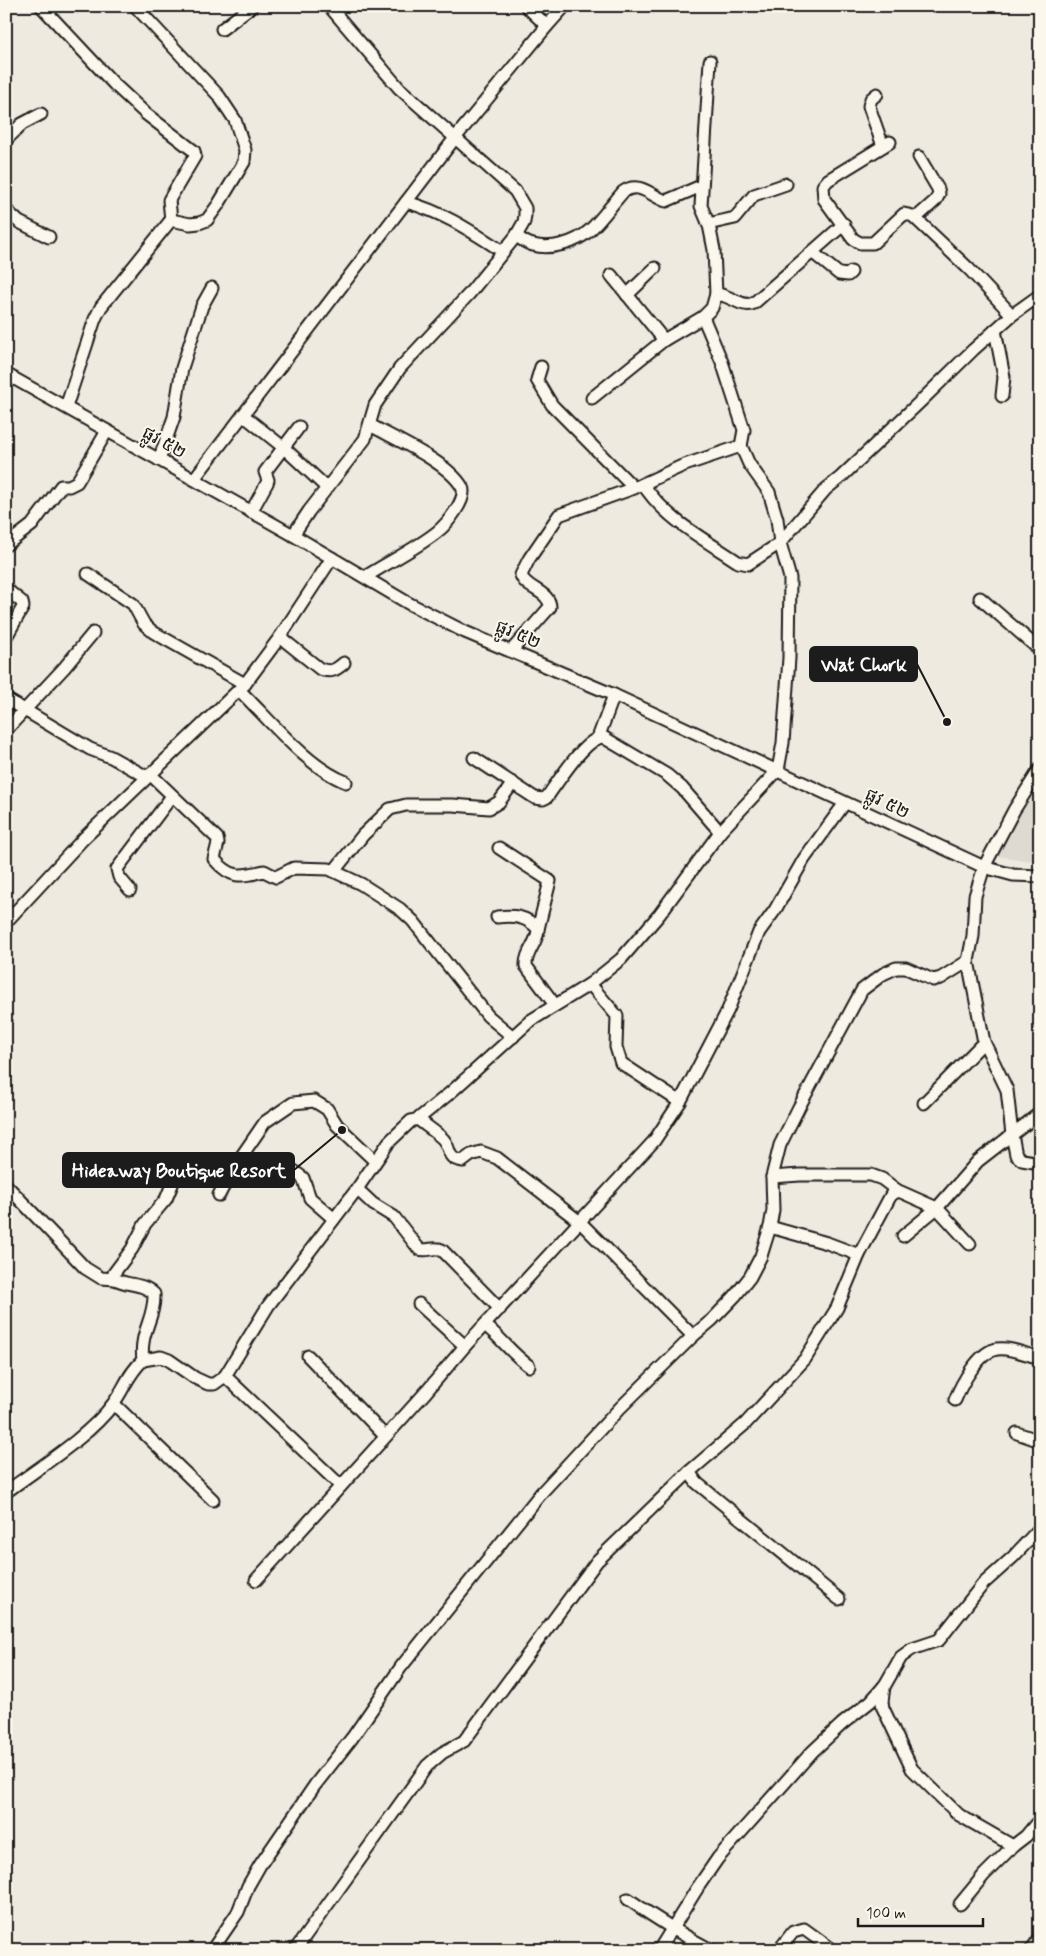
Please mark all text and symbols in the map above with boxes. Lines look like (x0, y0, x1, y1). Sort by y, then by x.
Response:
street label: ផ្លូវ ៥២ (136, 421, 190, 468)
street label: ផ្លូវ ៥២ (490, 615, 544, 658)
callout: Wat Chork (810, 647, 917, 681)
text: Wat Chork (820, 653, 907, 678)
street label: ផ្លូវ ៥២ (859, 783, 913, 828)
callout: Hideaway Boutique Resort (63, 1153, 294, 1187)
text: Hideaway Boutique Resort (72, 1159, 287, 1185)
scale bar (858, 1896, 984, 1928)
text: 100 m (866, 1904, 906, 1924)

